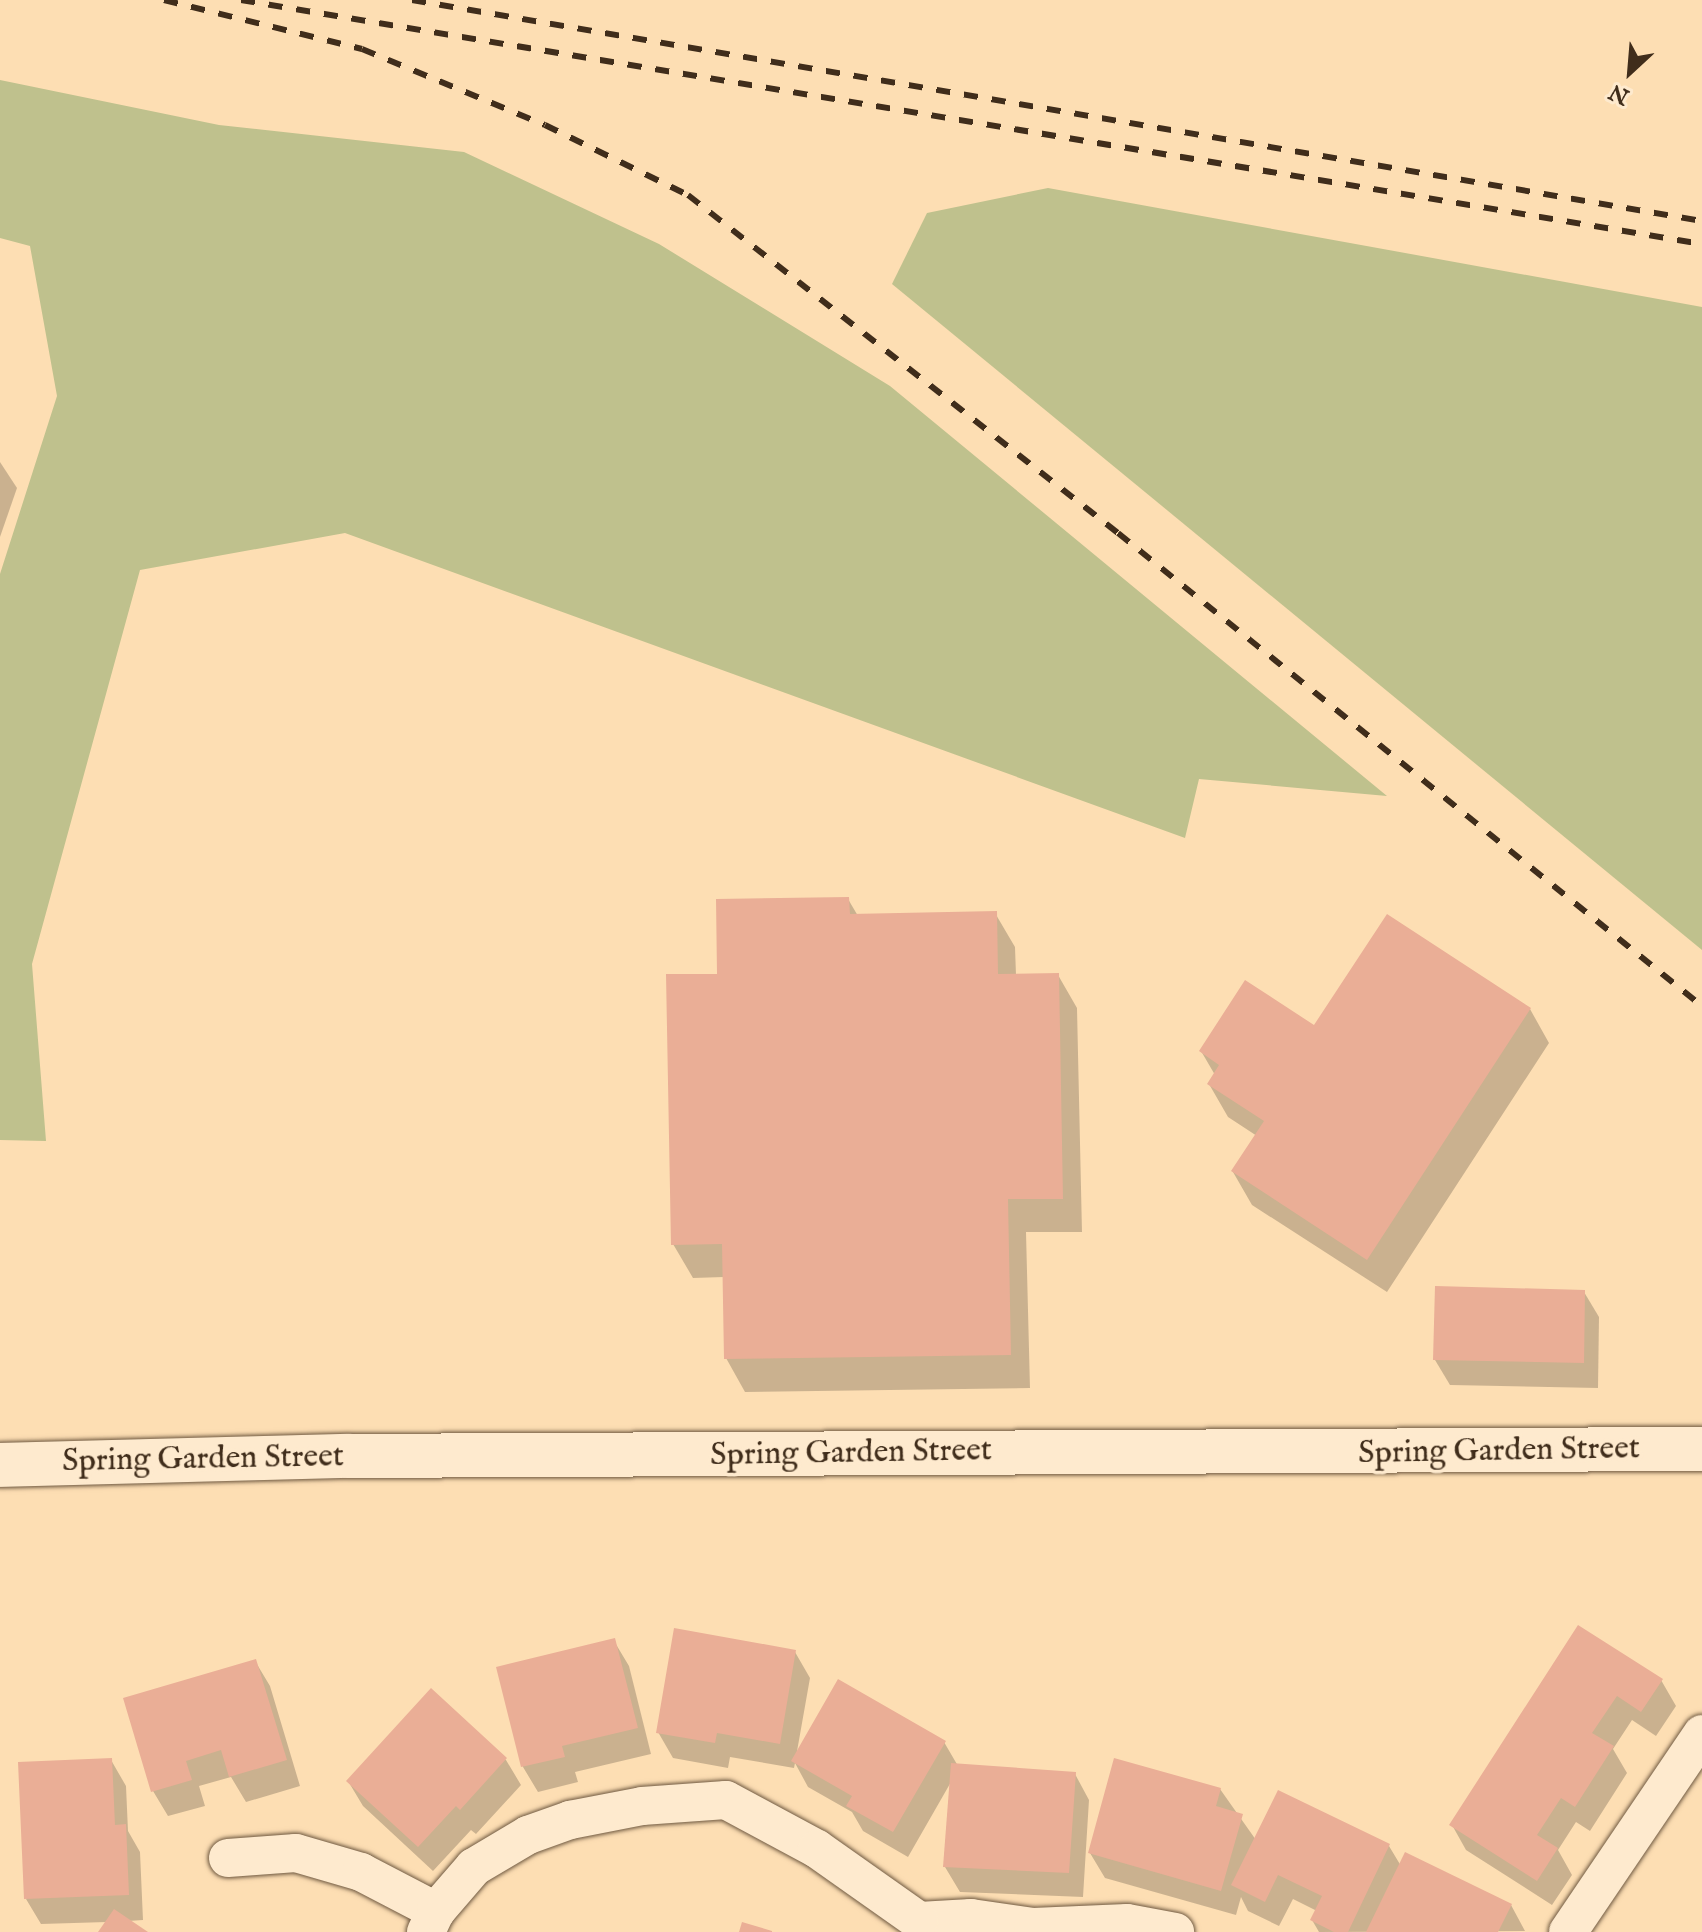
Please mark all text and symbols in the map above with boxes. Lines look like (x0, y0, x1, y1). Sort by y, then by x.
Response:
north arrow (1590, 32, 1670, 112)
text: N (1605, 77, 1634, 110)
street label: Spring Garden Street (1358, 1430, 1640, 1474)
street label: Spring Garden Street (710, 1432, 992, 1476)
street label: Spring Garden Street (62, 1438, 344, 1482)

